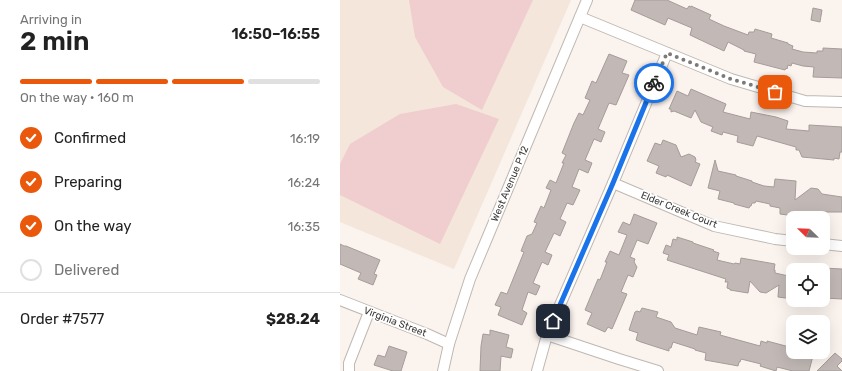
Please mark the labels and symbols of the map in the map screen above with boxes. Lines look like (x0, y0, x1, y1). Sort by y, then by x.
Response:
courier (634, 63, 674, 103)
pin (758, 75, 792, 109)
street label: West Avenue P 12 (489, 144, 531, 224)
street label: Elder Creek Court (639, 189, 719, 231)
north arrow (786, 211, 830, 255)
pin (536, 304, 570, 338)
street label: Virginia Street (362, 305, 428, 340)

